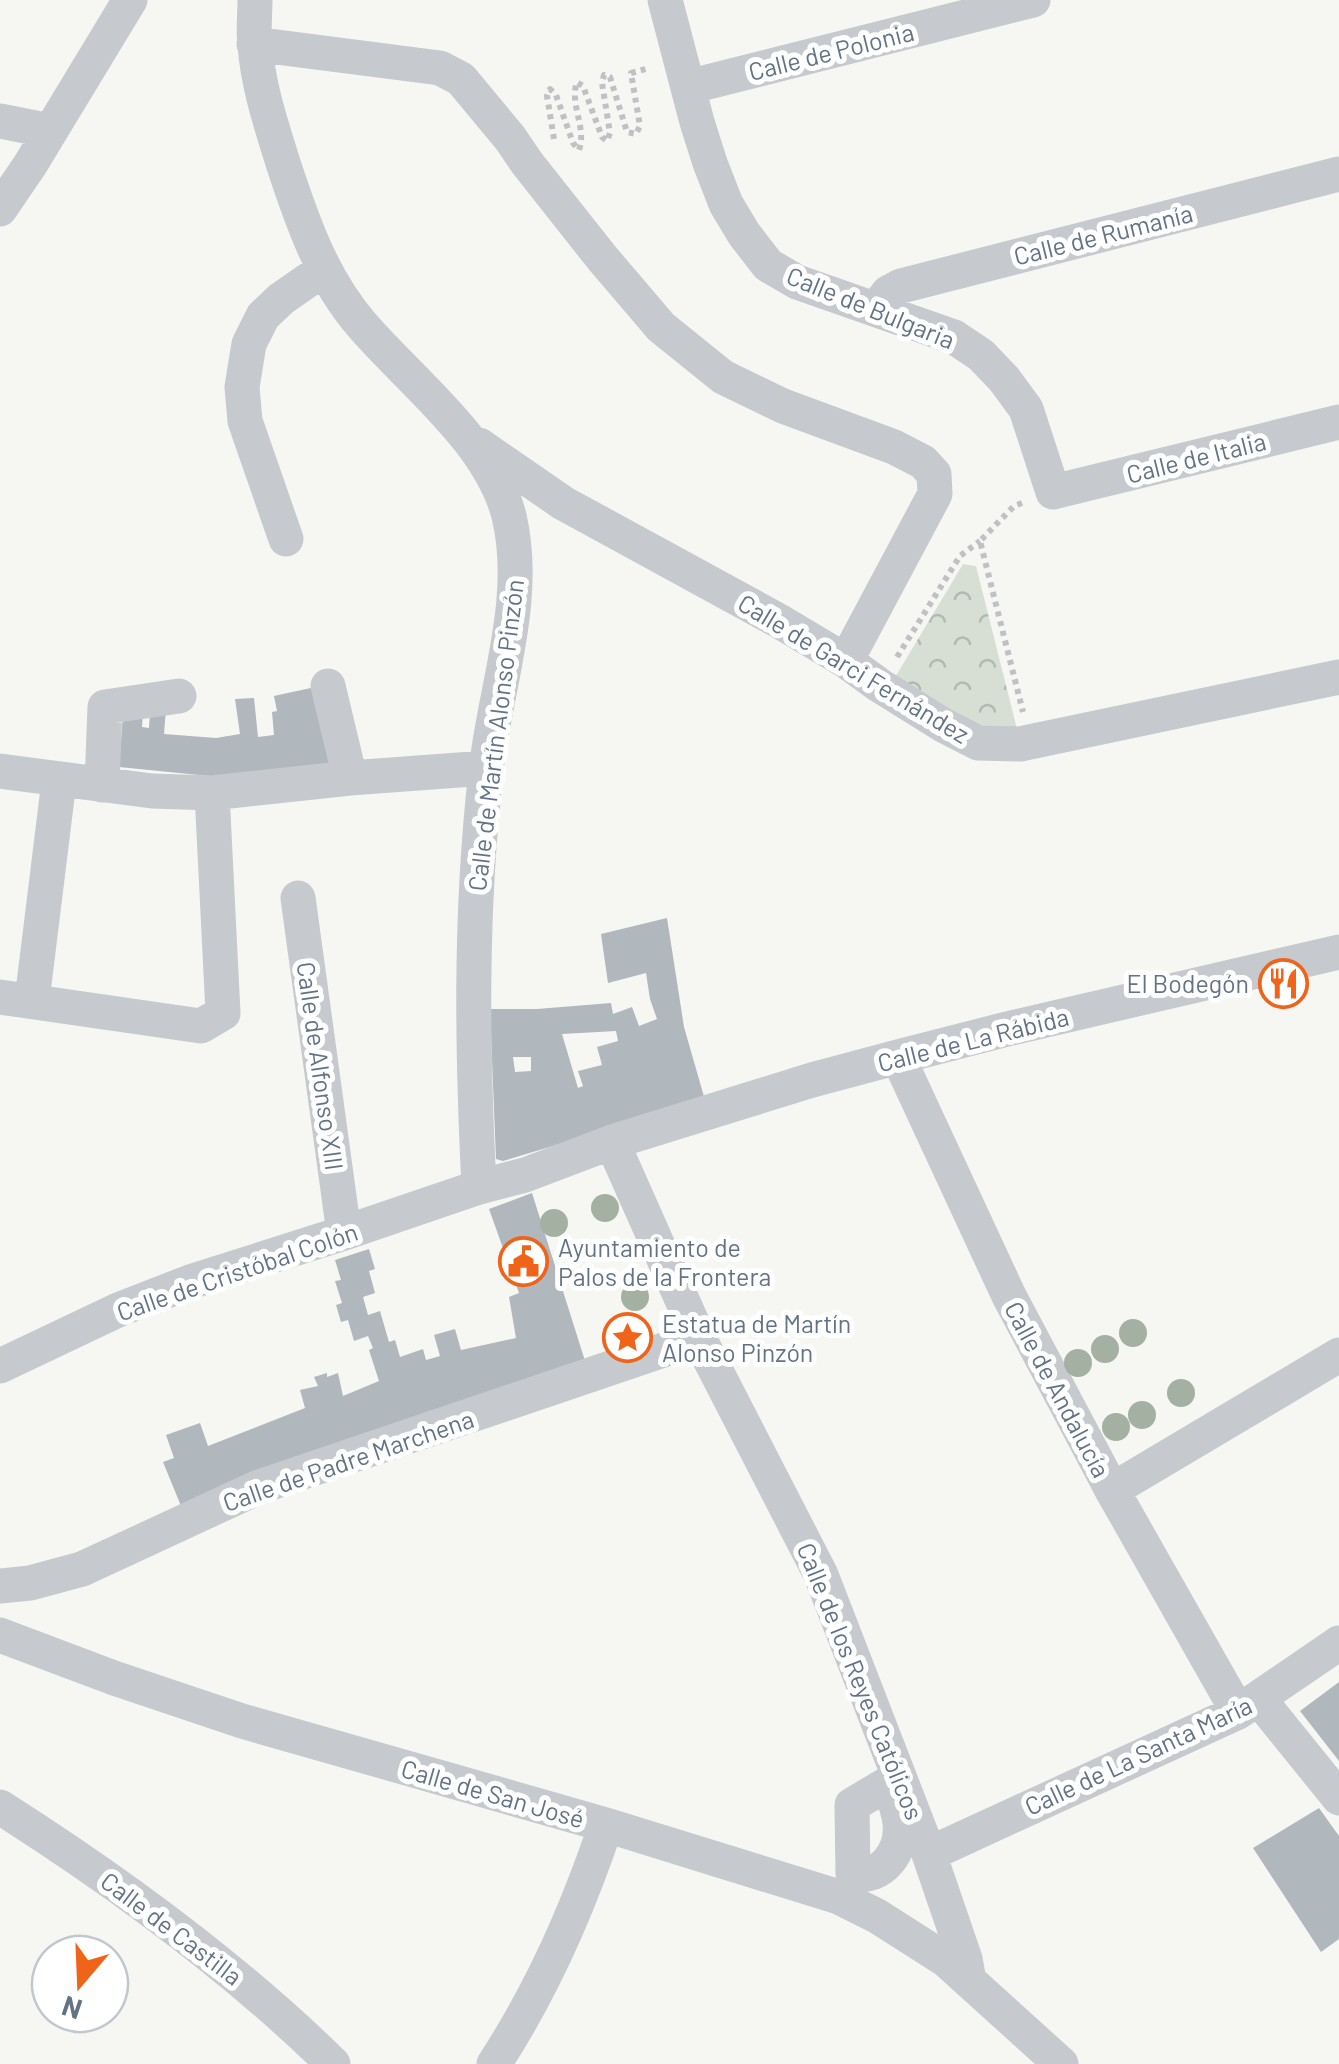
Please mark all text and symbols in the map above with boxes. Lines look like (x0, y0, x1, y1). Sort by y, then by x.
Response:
street label: Calle de Polonia (745, 16, 917, 86)
street label: Calle de Rumanía (1010, 197, 1196, 271)
street label: Calle de Bulgaria (783, 260, 959, 354)
street label: Calle de Italia (1123, 425, 1269, 489)
street label: Calle de Martín Alonso Pinzón (461, 577, 529, 893)
street label: Calle de Garci Fernández (733, 587, 975, 749)
restaurant icon: El Bodegón (1258, 957, 1310, 1009)
street label: Calle de Alfonso XIII (292, 960, 350, 1172)
place label: El Bodegón (1127, 968, 1249, 998)
street label: Calle de La Rábida (874, 1001, 1072, 1077)
street label: Calle de Cristóbal Colón (113, 1216, 361, 1326)
place label: Ayuntamiento de Palos de la Frontera (558, 1232, 771, 1291)
public building icon: Ayuntamiento de Palos de la Frontera (497, 1235, 549, 1287)
street label: Calle de Andalucía (999, 1296, 1117, 1482)
place label: Estatua de Martín Alonso Pinzón (662, 1308, 851, 1367)
place icon: Estatua de Martín Alonso Pinzón (601, 1311, 653, 1363)
street label: Calle de Padre Marchena (219, 1403, 477, 1517)
street label: Calle de los Reyes Católicos (792, 1538, 930, 1824)
street label: Calle de La Santa María (1020, 1689, 1256, 1821)
street label: Calle de San José (398, 1753, 588, 1833)
street label: Calle de Castilla (95, 1865, 249, 1991)
north arrow (30, 1934, 130, 2034)
text: N (57, 1989, 86, 2028)

